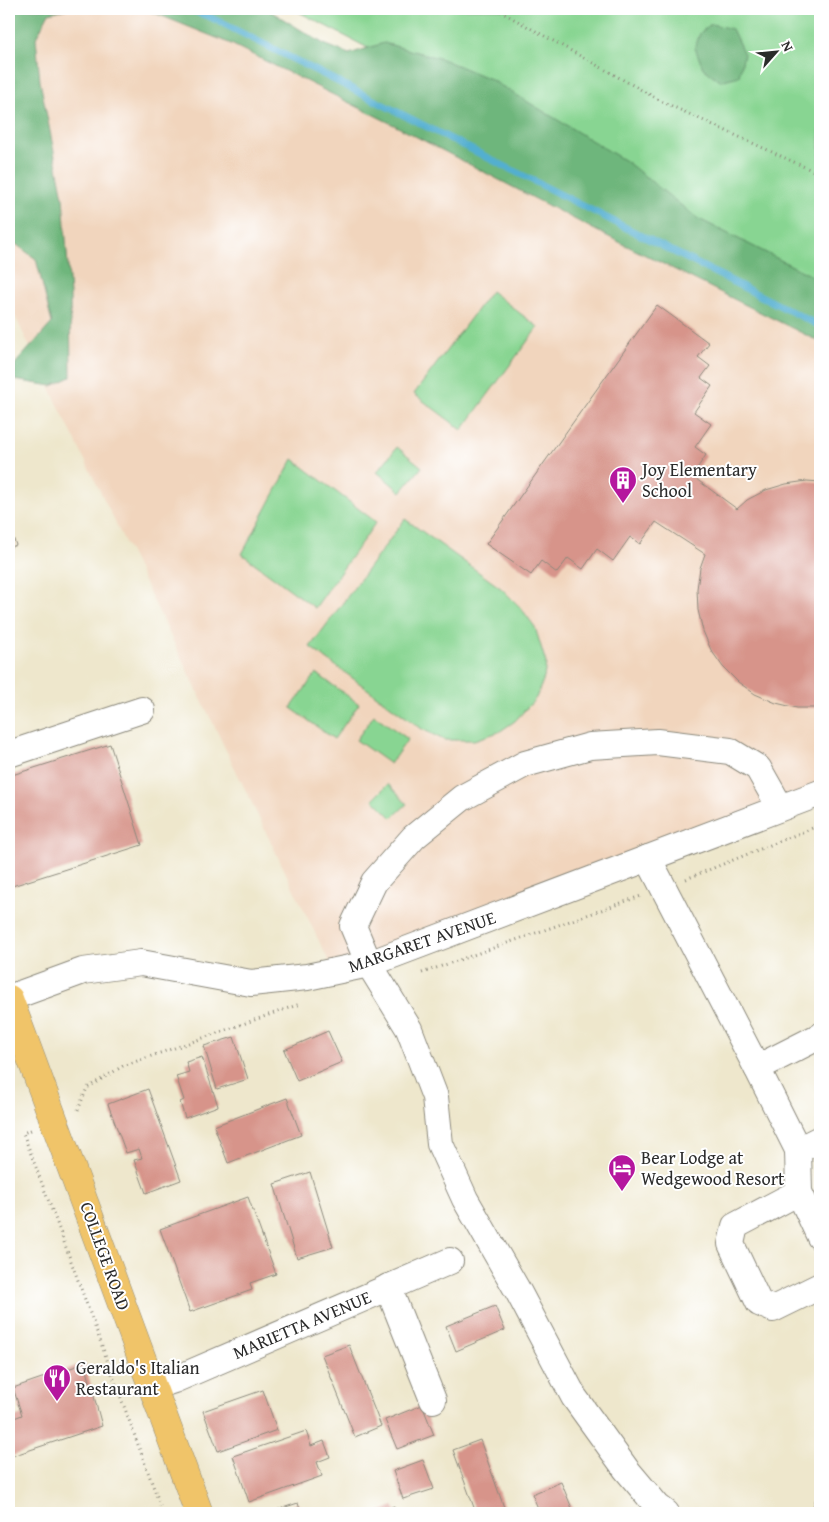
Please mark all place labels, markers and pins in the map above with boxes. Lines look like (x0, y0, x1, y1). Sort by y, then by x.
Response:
place label: Joy Elementary School (640, 456, 757, 504)
building icon: Joy Elementary School (608, 465, 638, 504)
place label: Bear Lodge at Wedgewood Resort (641, 1144, 785, 1192)
hotel icon: Bear Lodge at Wedgewood Resort (607, 1153, 637, 1192)
place label: Geraldo's Italian Restaurant (76, 1354, 200, 1402)
restaurant icon: Geraldo's Italian Restaurant (42, 1363, 72, 1402)

